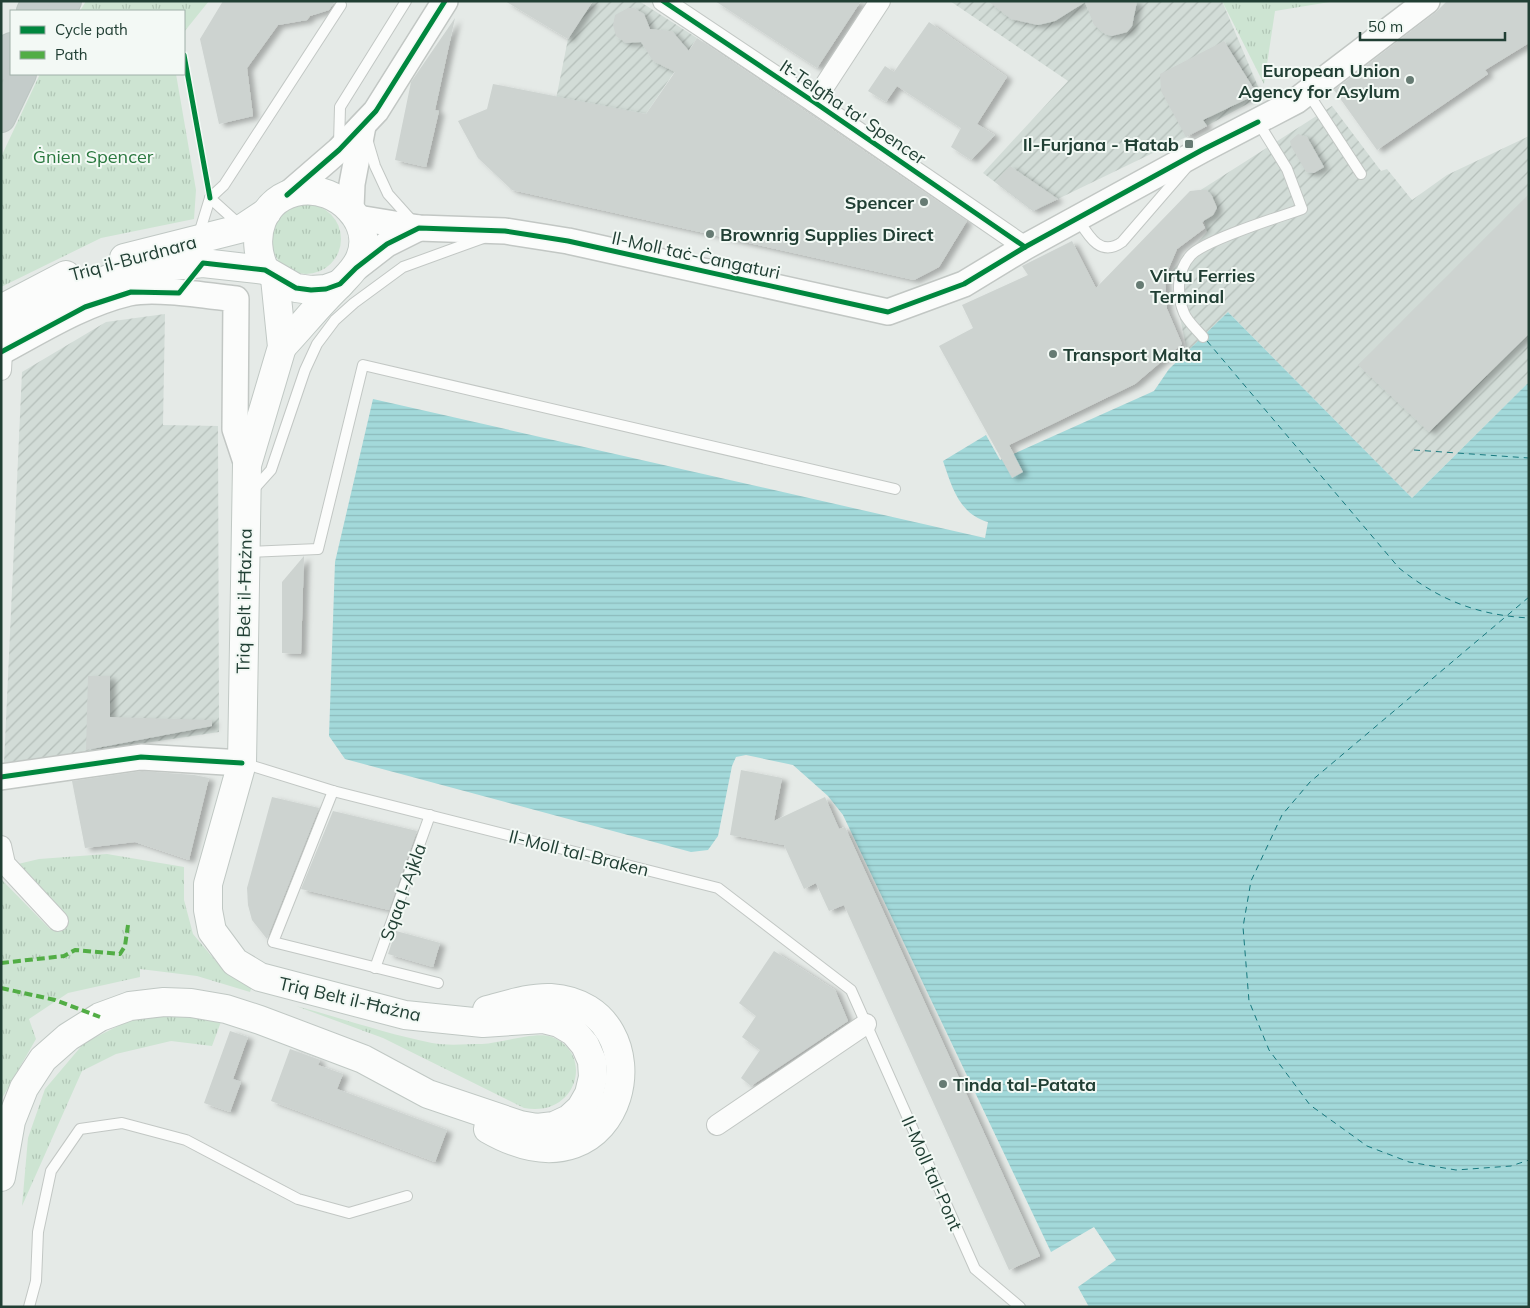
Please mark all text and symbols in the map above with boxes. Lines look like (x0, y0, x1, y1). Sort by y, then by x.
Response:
legend (10, 10, 185, 75)
scale bar (1360, 10, 1505, 42)
text: 50 m (1368, 17, 1403, 36)
text: Cycle path (55, 20, 128, 39)
text: Path (55, 45, 87, 64)
street label: It-Telgħa ta' Spencer (776, 55, 931, 170)
place label: European Union Agency for Asylum (1238, 59, 1400, 103)
marker: European Union Agency for Asylum (1404, 74, 1416, 86)
place label: Il-Furjana - Ħatab (1023, 133, 1179, 156)
marker: Il-Furjana - Ħatab (1183, 138, 1195, 150)
park label: Ġnien Spencer (33, 145, 154, 168)
place label: Spencer (845, 191, 915, 214)
marker: Spencer (918, 196, 930, 208)
place label: Brownrig Supplies Direct (720, 223, 934, 246)
street label: Il-Moll taċ-Ċangaturi (610, 226, 782, 284)
marker: Brownrig Supplies Direct (704, 228, 716, 240)
street label: Triq il-Burdnara (67, 230, 199, 286)
place label: Virtu Ferries Terminal (1149, 264, 1255, 308)
marker: Virtu Ferries Terminal (1134, 279, 1146, 291)
place label: Transport Malta (1063, 343, 1201, 366)
marker: Transport Malta (1047, 348, 1059, 360)
street label: Triq Belt il-Ħażna (231, 528, 257, 674)
street label: Il-Moll tal-Braken (507, 824, 651, 882)
street label: Sqaq l-Ajkla (375, 840, 431, 944)
street label: Triq Belt il-Ħażna (277, 971, 423, 1027)
place label: Tinda tal-Patata (953, 1073, 1096, 1096)
marker: Tinda tal-Patata (937, 1078, 949, 1090)
street label: Il-Moll tal-Pont (896, 1112, 968, 1234)

